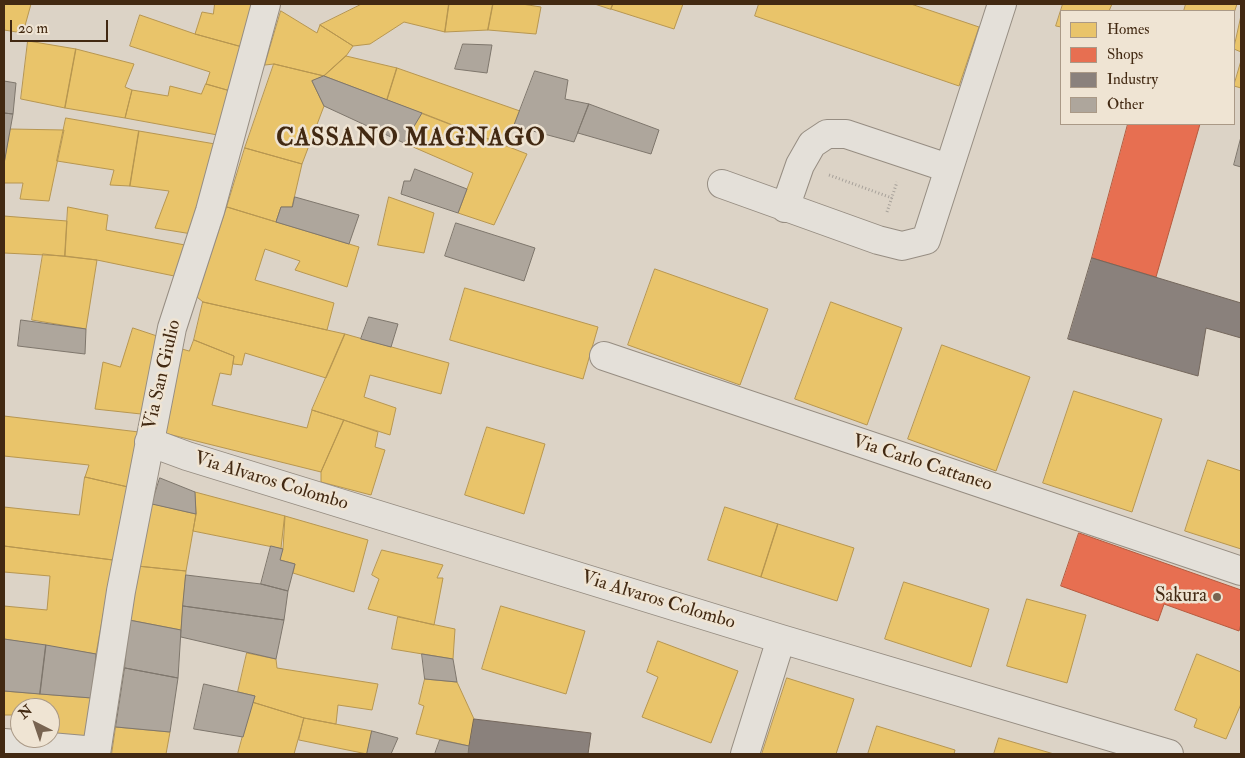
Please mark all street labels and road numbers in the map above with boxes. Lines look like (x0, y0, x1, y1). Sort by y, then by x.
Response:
street label: Via San Giulio (139, 318, 187, 432)
street label: Via Carlo Cattaneo (849, 431, 995, 497)
street label: Via Alvaros Colombo (191, 448, 351, 516)
street label: Via Alvaros Colombo (578, 567, 738, 635)

